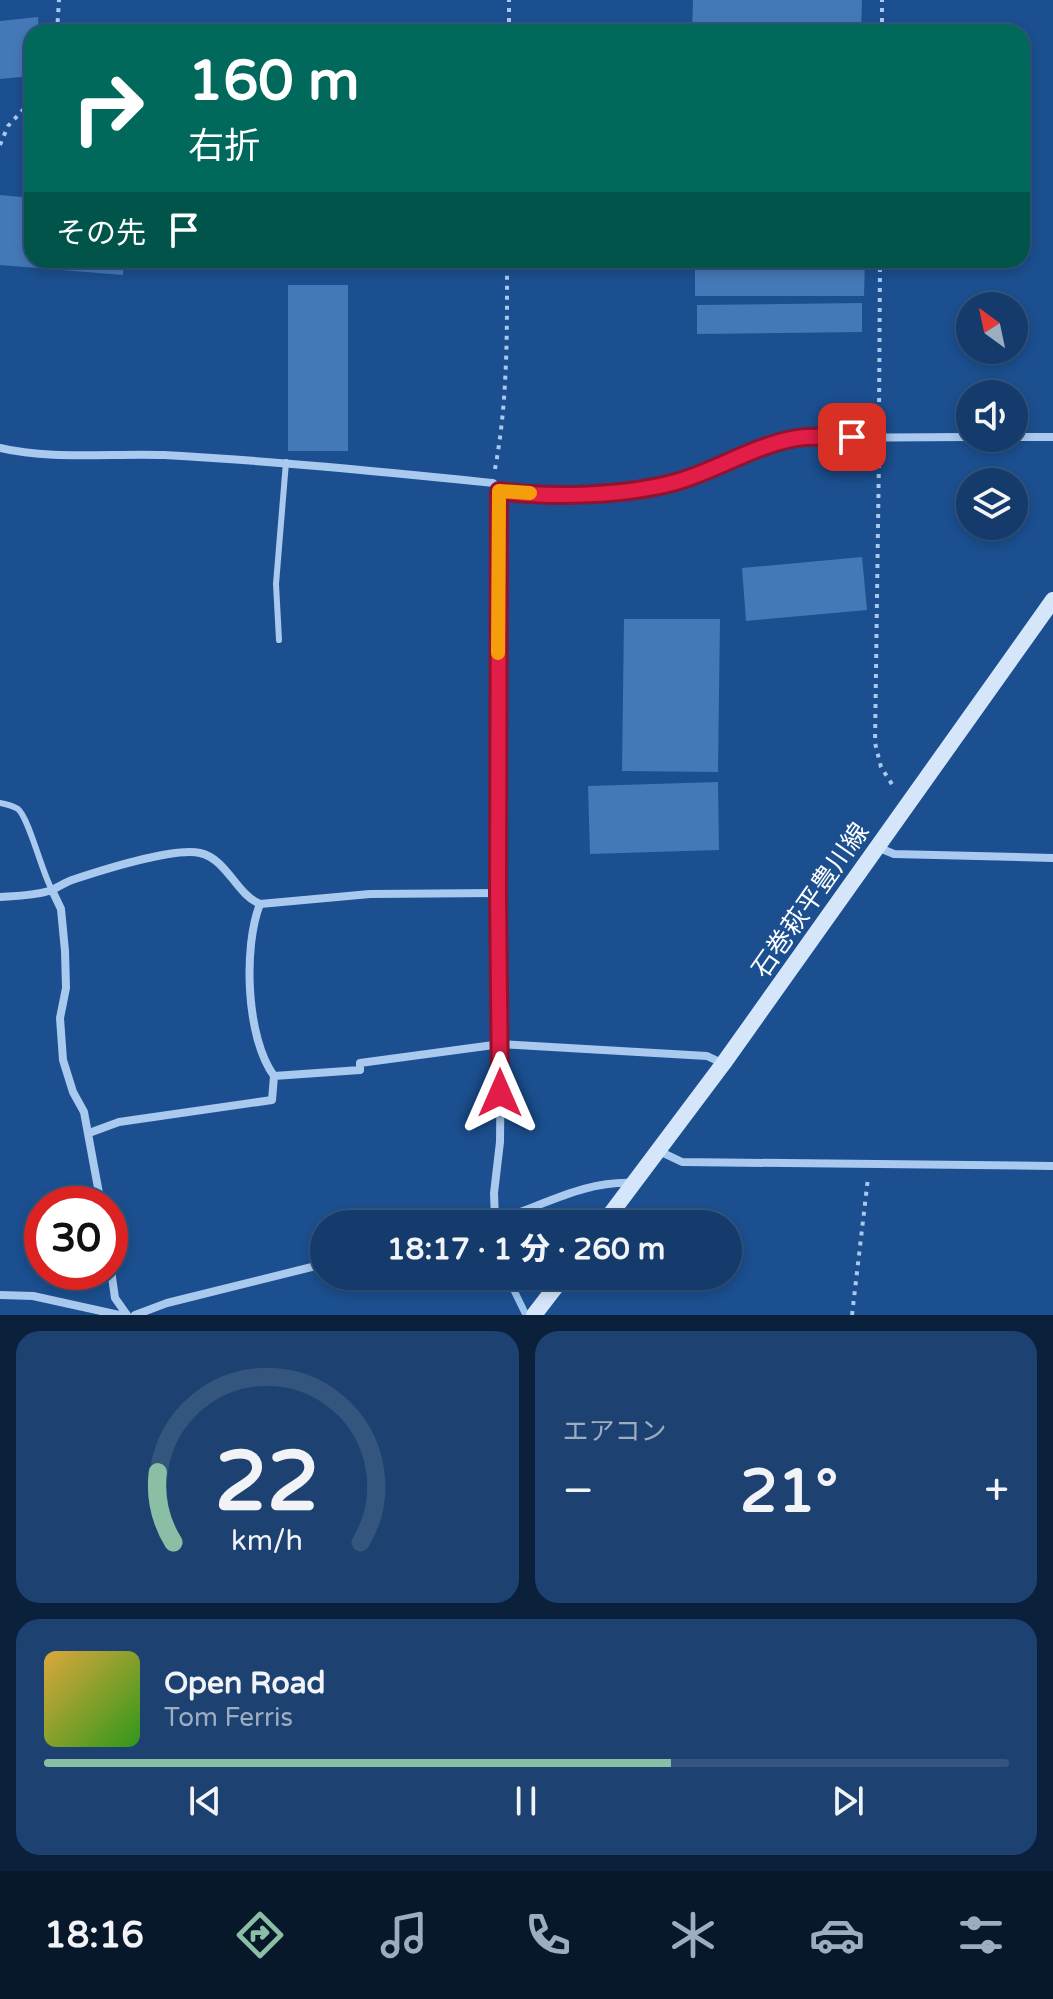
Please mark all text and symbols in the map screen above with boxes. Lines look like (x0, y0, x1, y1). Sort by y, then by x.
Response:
text: 160 m (188, 48, 359, 115)
icon: right (56, 56, 160, 160)
text: 右折 (188, 125, 260, 168)
icon: arrive (162, 208, 206, 252)
text: その先 (56, 215, 146, 252)
north arrow (956, 292, 1028, 364)
map controls (956, 292, 1028, 540)
button: sound (956, 380, 1028, 452)
pin (818, 403, 886, 471)
icon: arrive (830, 415, 874, 459)
button: layers (956, 468, 1028, 540)
street label: 石巻萩平豊川線 (746, 817, 875, 984)
position arrow (458, 1051, 542, 1135)
speed limit sign: 30 (24, 1186, 128, 1290)
text: 18:17 · 1 分 · 260 m (387, 1231, 665, 1268)
text: エアコン (563, 1416, 667, 1447)
text: 22 (215, 1433, 319, 1533)
text: 21° (740, 1456, 838, 1528)
text: − (563, 1465, 594, 1518)
text: + (984, 1465, 1009, 1518)
text: km/h (231, 1524, 303, 1558)
text: Open Road (164, 1665, 325, 1702)
text: Tom Ferris (164, 1702, 293, 1733)
icon: previous (183, 1779, 227, 1823)
icon: pause (504, 1779, 548, 1823)
icon: next (826, 1779, 870, 1823)
icon: directions (232, 1907, 288, 1963)
icon: music (376, 1907, 432, 1963)
icon: phone (520, 1907, 576, 1963)
icon: climate (665, 1907, 721, 1963)
icon: car (809, 1907, 865, 1963)
icon: filters (953, 1907, 1009, 1963)
text: 18:16 (44, 1914, 144, 1957)

